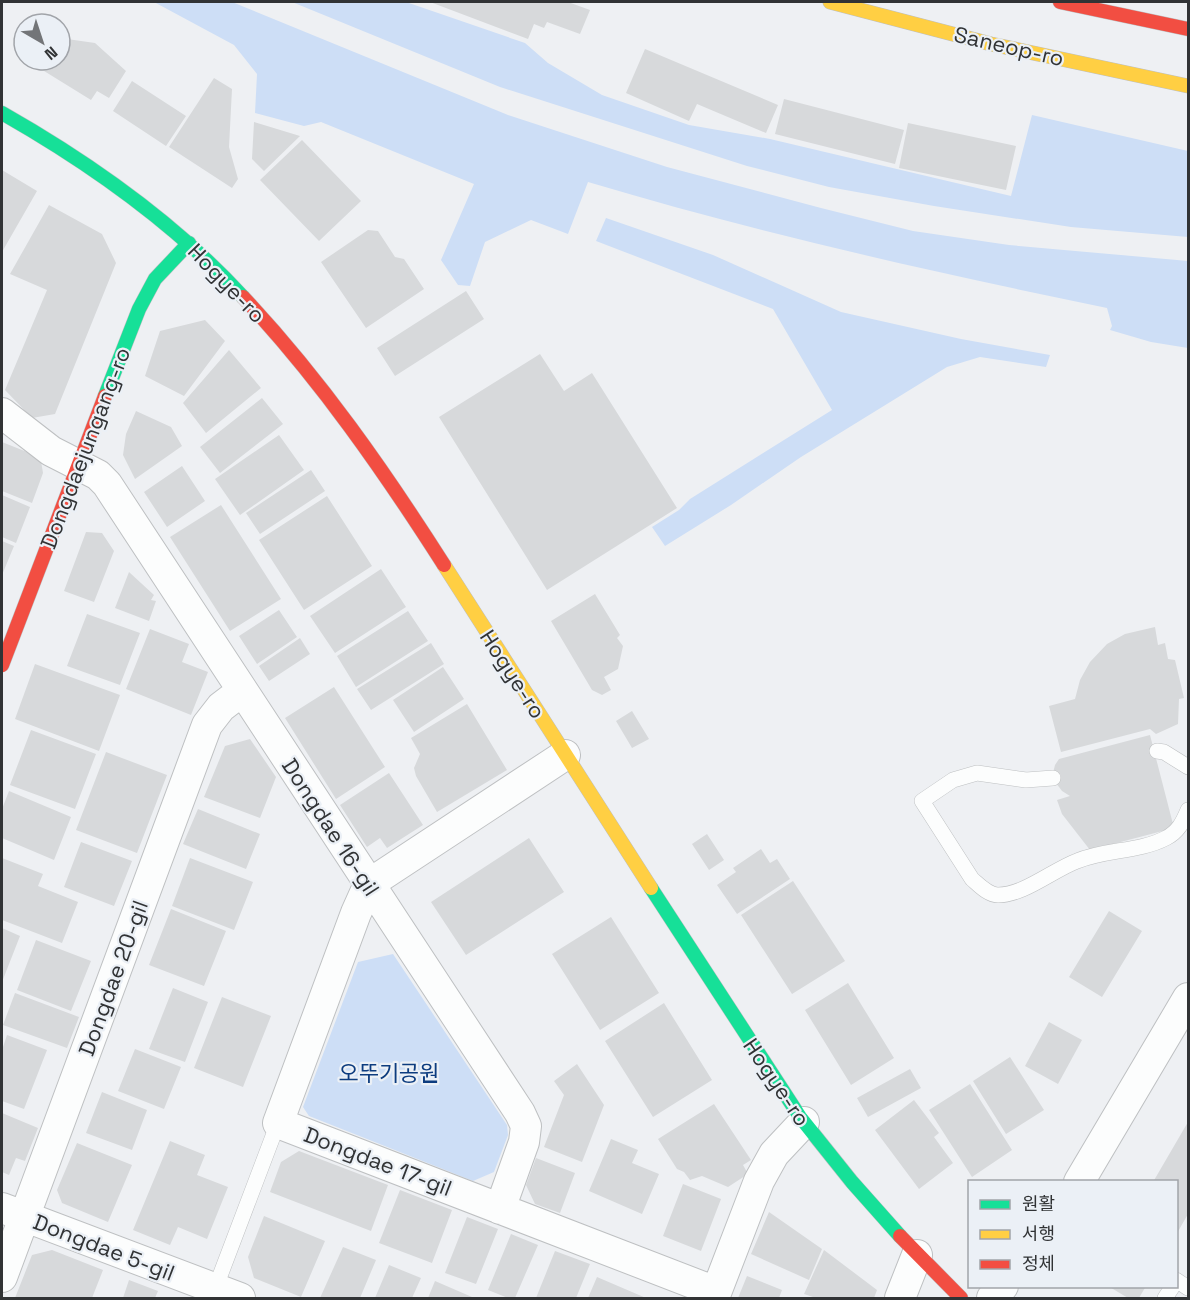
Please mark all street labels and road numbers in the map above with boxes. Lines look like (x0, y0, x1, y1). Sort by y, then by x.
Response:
street label: Saneop-ro (951, 20, 1067, 72)
street label: Hogye-ro (182, 237, 272, 329)
street label: Dongdaejungang-ro (34, 343, 136, 553)
street label: Hogye-ro (474, 624, 552, 724)
street label: Dongdae 16-gil (276, 753, 386, 901)
street label: Dongdae 20-gil (72, 896, 154, 1060)
street label: Hogye-ro (737, 1033, 817, 1131)
street label: Dongdae 17-gil (300, 1120, 456, 1202)
street label: Dongdae 5-gil (29, 1207, 179, 1287)

